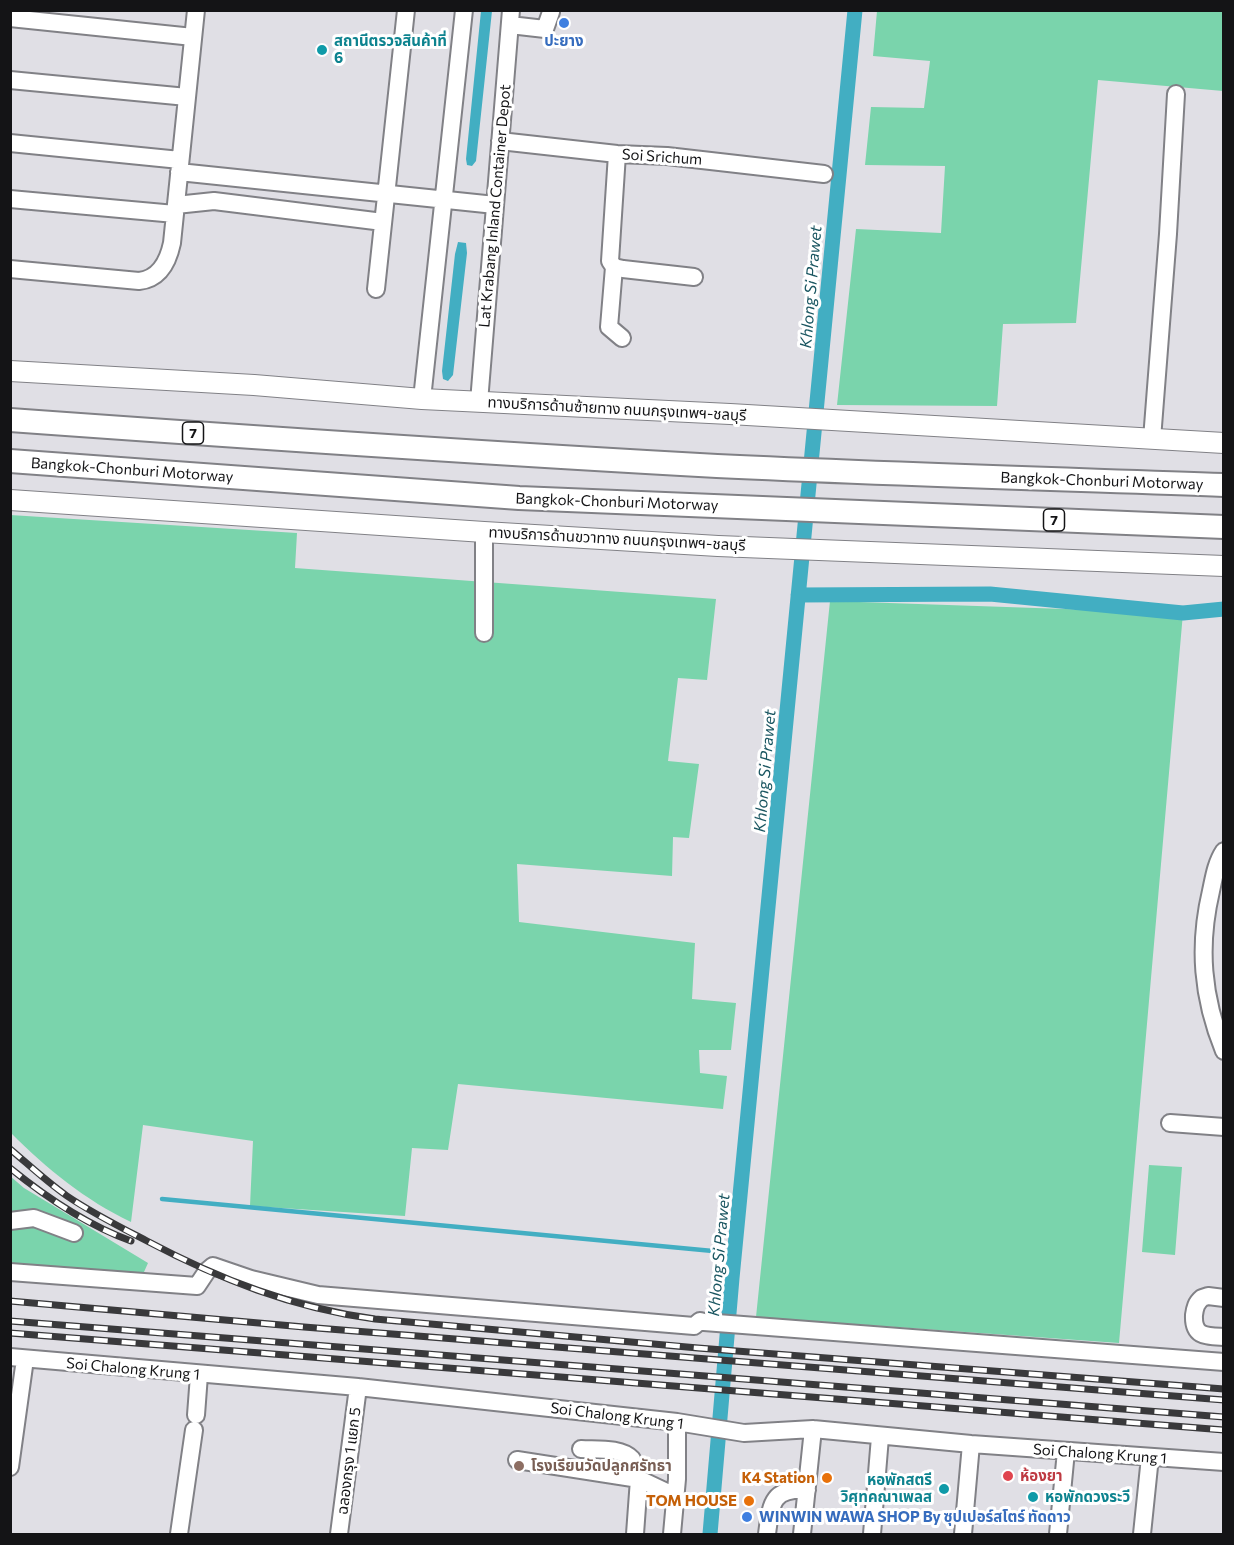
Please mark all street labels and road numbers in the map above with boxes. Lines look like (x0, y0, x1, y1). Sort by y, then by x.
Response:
street label: Lat Krabang Inland Container Depot (475, 84, 515, 328)
street label: Soi Srichum (621, 145, 703, 169)
street label: ทางบริการด้านซ้ายทาง ถนนกรุงเทพฯ-ชลบุรี (487, 393, 747, 425)
road number: 7 (182, 422, 204, 444)
street label: Bangkok-Chonburi Motorway (30, 454, 234, 486)
street label: Bangkok-Chonburi Motorway (1000, 468, 1204, 494)
street label: Bangkok-Chonburi Motorway (515, 489, 719, 515)
road number: 7 (1044, 509, 1064, 531)
street label: ทางบริการด้านขวาทาง ถนนกรุงเทพฯ-ชลบุรี (488, 523, 746, 555)
street label: Soi Chalong Krung 1 (65, 1354, 201, 1384)
street label: Soi Chalong Krung 1 (549, 1399, 685, 1433)
street label: ฉลองกรุง 1 แยก 5 (333, 1406, 365, 1516)
street label: Soi Chalong Krung 1 (1033, 1440, 1167, 1468)

